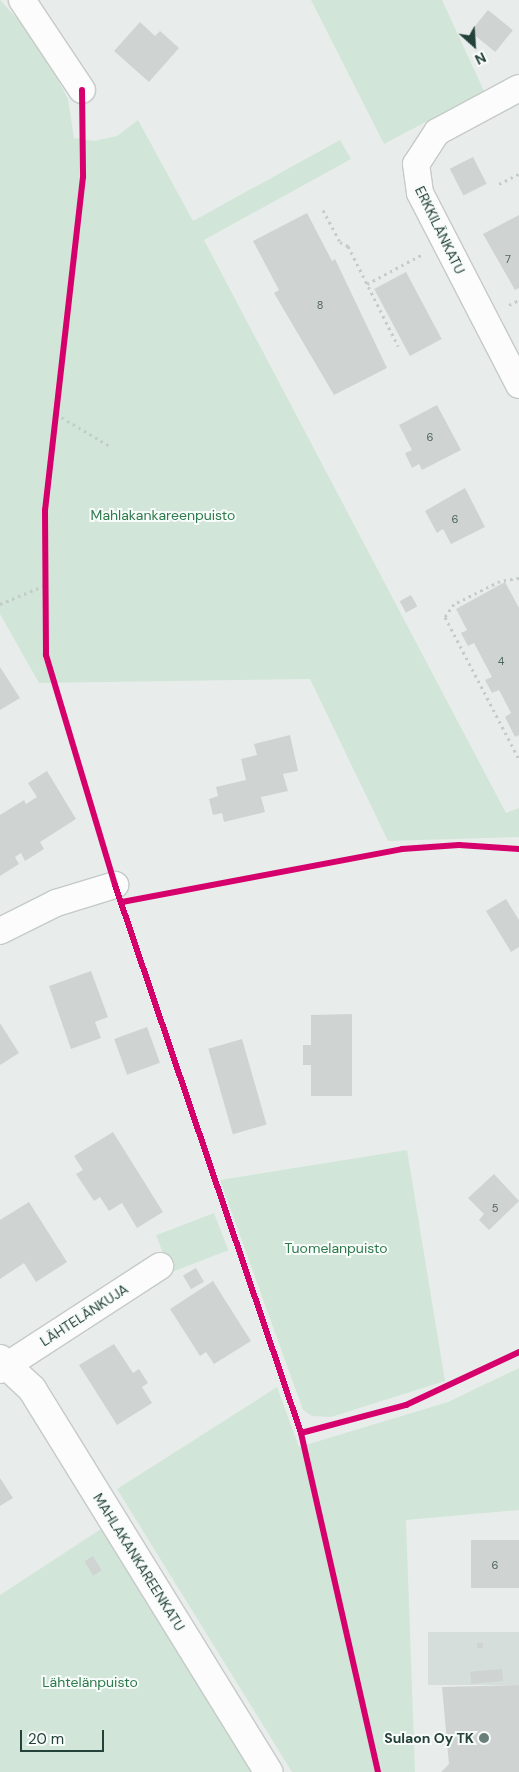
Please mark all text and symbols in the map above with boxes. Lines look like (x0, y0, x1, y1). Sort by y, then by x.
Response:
north arrow (449, 20, 499, 70)
text: N (472, 48, 489, 69)
street label: ERKKILÄNKATU (411, 183, 469, 277)
house number: 7 (505, 252, 511, 266)
house number: 8 (317, 298, 323, 312)
house number: 6 (427, 430, 433, 444)
park label: Mahlakankareenpuisto (91, 507, 235, 523)
house number: 6 (452, 512, 458, 526)
house number: 4 (498, 654, 504, 668)
house number: 5 (492, 1201, 498, 1215)
park label: Tuomelanpuisto (284, 1240, 388, 1256)
street label: LÄHTELÄNKUJA (37, 1280, 131, 1350)
street label: MAHLAKANKAREENKATU (90, 1490, 188, 1634)
house number: 6 (492, 1558, 498, 1572)
park label: Lähtelänpuisto (42, 1674, 138, 1690)
scale bar (22, 1720, 106, 1752)
text: 20 m (28, 1729, 64, 1749)
place label: Sulaon Oy TK (384, 1730, 474, 1746)
marker: Sulaon Oy TK (478, 1732, 490, 1744)

